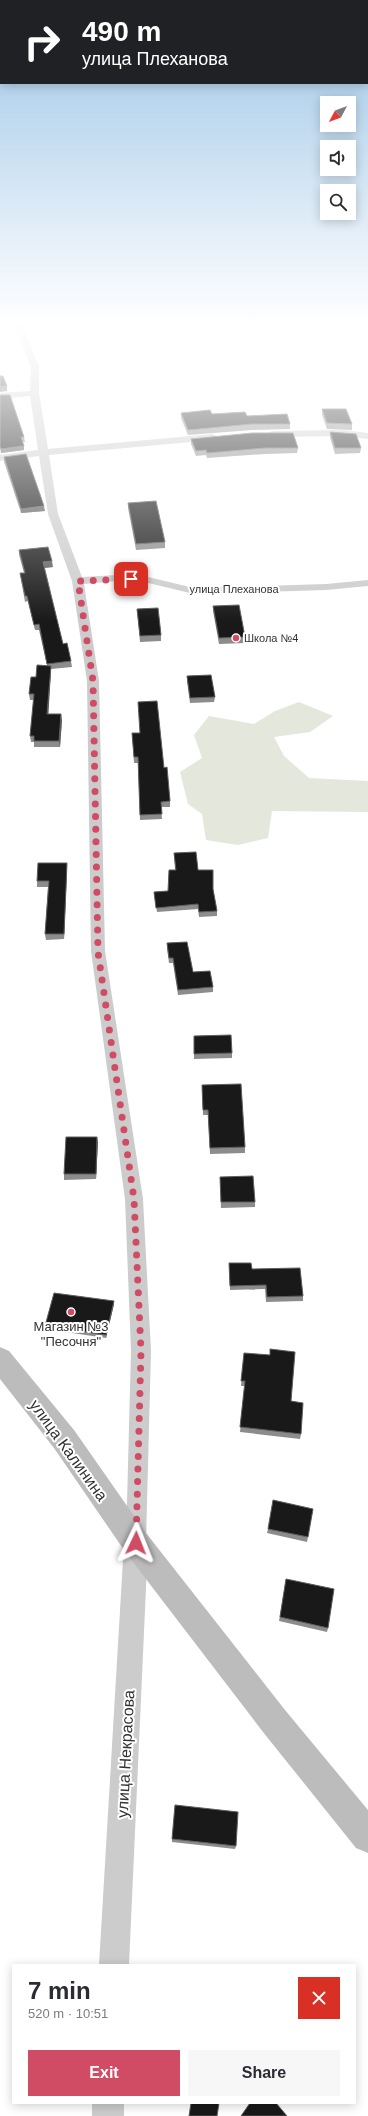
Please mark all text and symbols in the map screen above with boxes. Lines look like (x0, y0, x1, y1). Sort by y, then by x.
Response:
icon: right (16, 16, 68, 68)
text: 490 m (82, 16, 161, 47)
text: улица Плеханова (82, 49, 228, 69)
north arrow (320, 96, 356, 132)
map controls (320, 96, 356, 220)
button: sound (320, 140, 356, 176)
button: search (320, 184, 356, 220)
pin (114, 562, 148, 596)
icon: arrive (120, 568, 142, 590)
street label: улица Плеханова (189, 583, 279, 595)
place label: Школа №4 (244, 632, 298, 644)
marker: Школа №4 (231, 633, 241, 643)
marker: Магазин №3 "Песочня" (66, 1307, 76, 1317)
place label: Магазин №3 "Песочня" (34, 1319, 108, 1349)
street label: улица Калинина (26, 1397, 111, 1504)
position arrow (115, 1522, 157, 1564)
street label: улица Некрасова (114, 1690, 137, 1818)
text: 7 min (28, 1977, 91, 2004)
button: close (298, 1977, 340, 2019)
text: 520 m · 10:51 (28, 2006, 108, 2021)
button: Exit (28, 2050, 180, 2096)
button: Share (188, 2050, 340, 2096)

